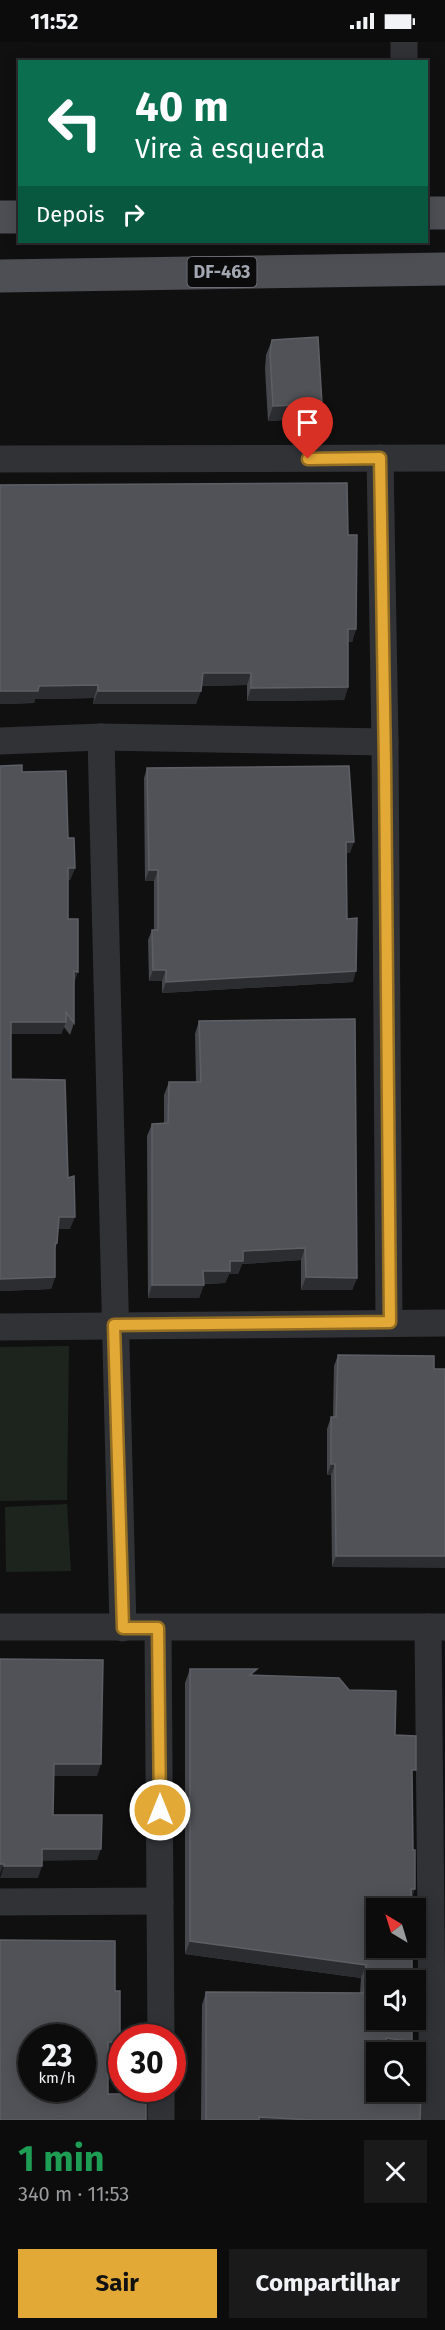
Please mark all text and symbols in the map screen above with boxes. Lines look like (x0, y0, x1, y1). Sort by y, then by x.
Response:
text: 11:52 (30, 8, 78, 35)
text: 40 m (135, 82, 229, 132)
icon: left (36, 84, 114, 162)
text: Vire à esquerda (135, 133, 325, 165)
icon: right (117, 198, 150, 231)
text: Depois (36, 201, 105, 228)
road number: DF-463 (188, 257, 256, 287)
pin (282, 397, 333, 459)
icon: arrive (291, 406, 324, 439)
position arrow (128, 1778, 192, 1842)
north arrow (366, 1898, 426, 1958)
map controls (366, 1898, 426, 2102)
button: sound (366, 1970, 426, 2030)
speed limit sign: 30 (108, 2024, 186, 2102)
text: 23 (42, 2038, 72, 2074)
button: search (366, 2042, 426, 2102)
text: km/h (38, 2069, 76, 2087)
text: 1 min (18, 2137, 105, 2181)
button: close (364, 2140, 427, 2203)
text: 340 m · 11:53 (18, 2182, 129, 2206)
button: Sair (18, 2249, 217, 2318)
button: Compartilhar (229, 2249, 427, 2318)

